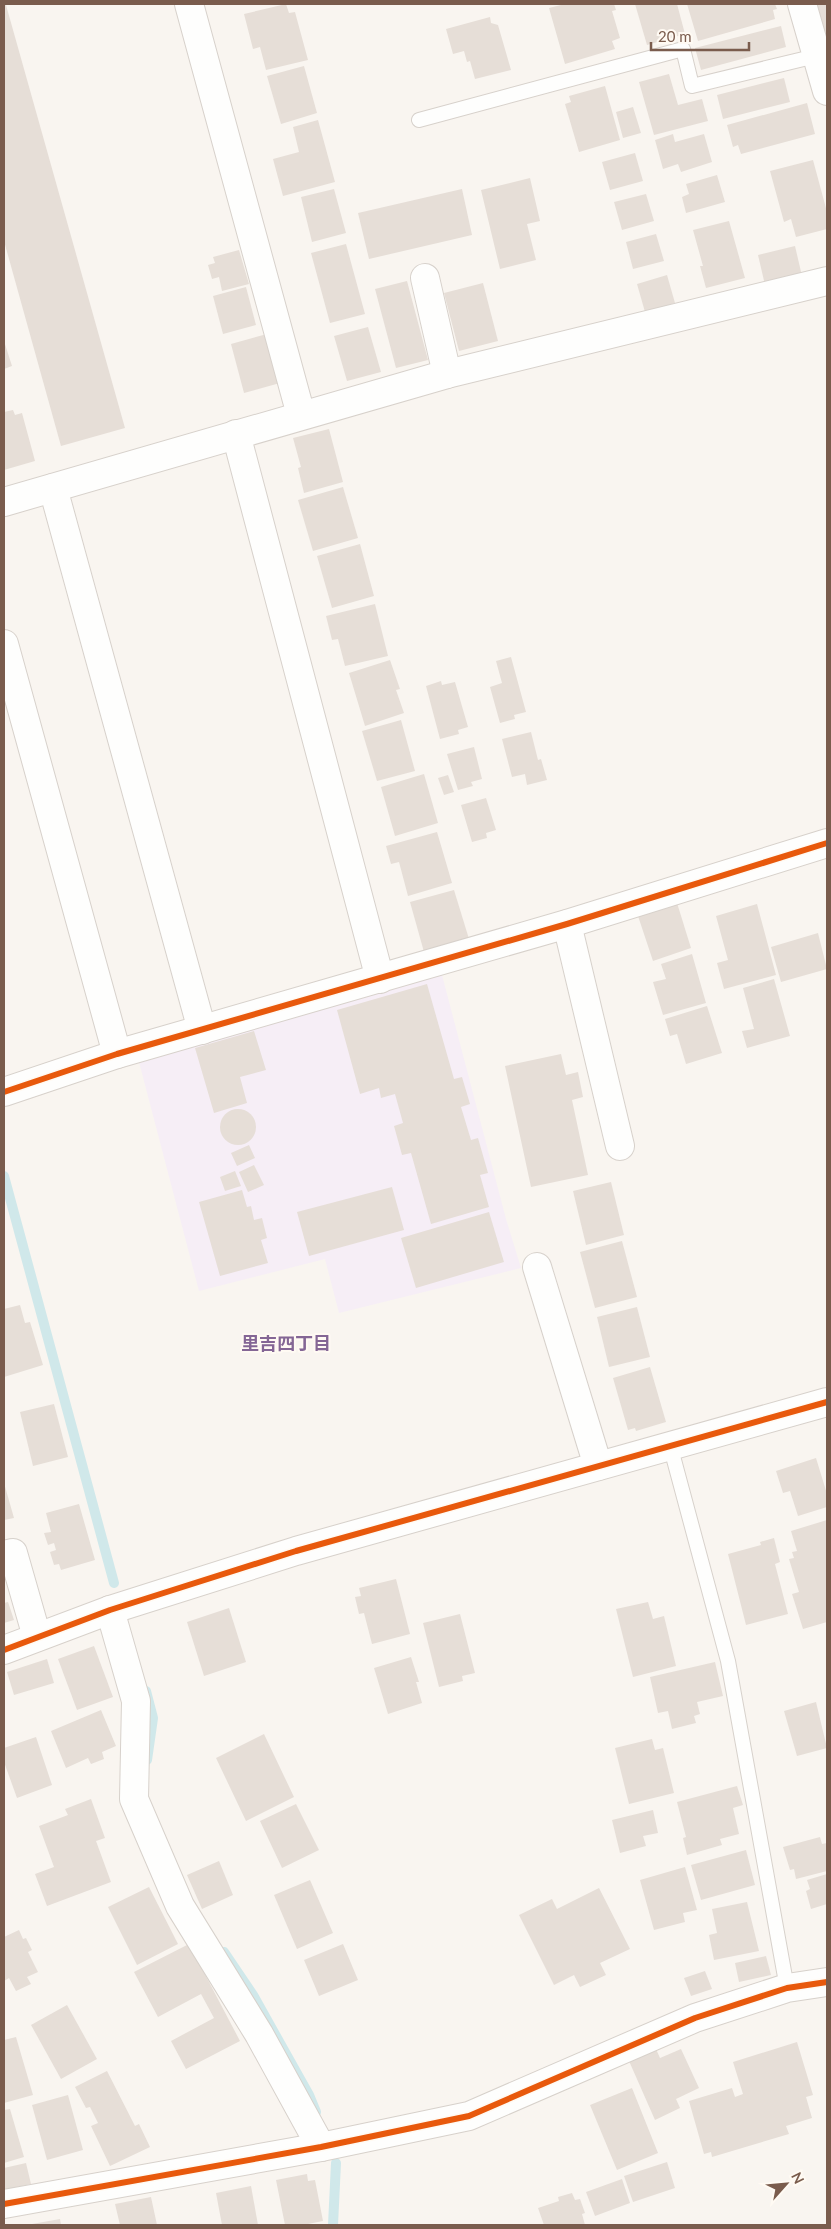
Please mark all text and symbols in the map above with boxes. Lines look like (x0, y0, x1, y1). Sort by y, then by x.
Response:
scale bar (651, 20, 748, 52)
text: 20 m (658, 27, 692, 45)
district label: 里吉四丁目 (241, 1332, 331, 1354)
north arrow (761, 2159, 811, 2209)
text: N (788, 2169, 808, 2187)

